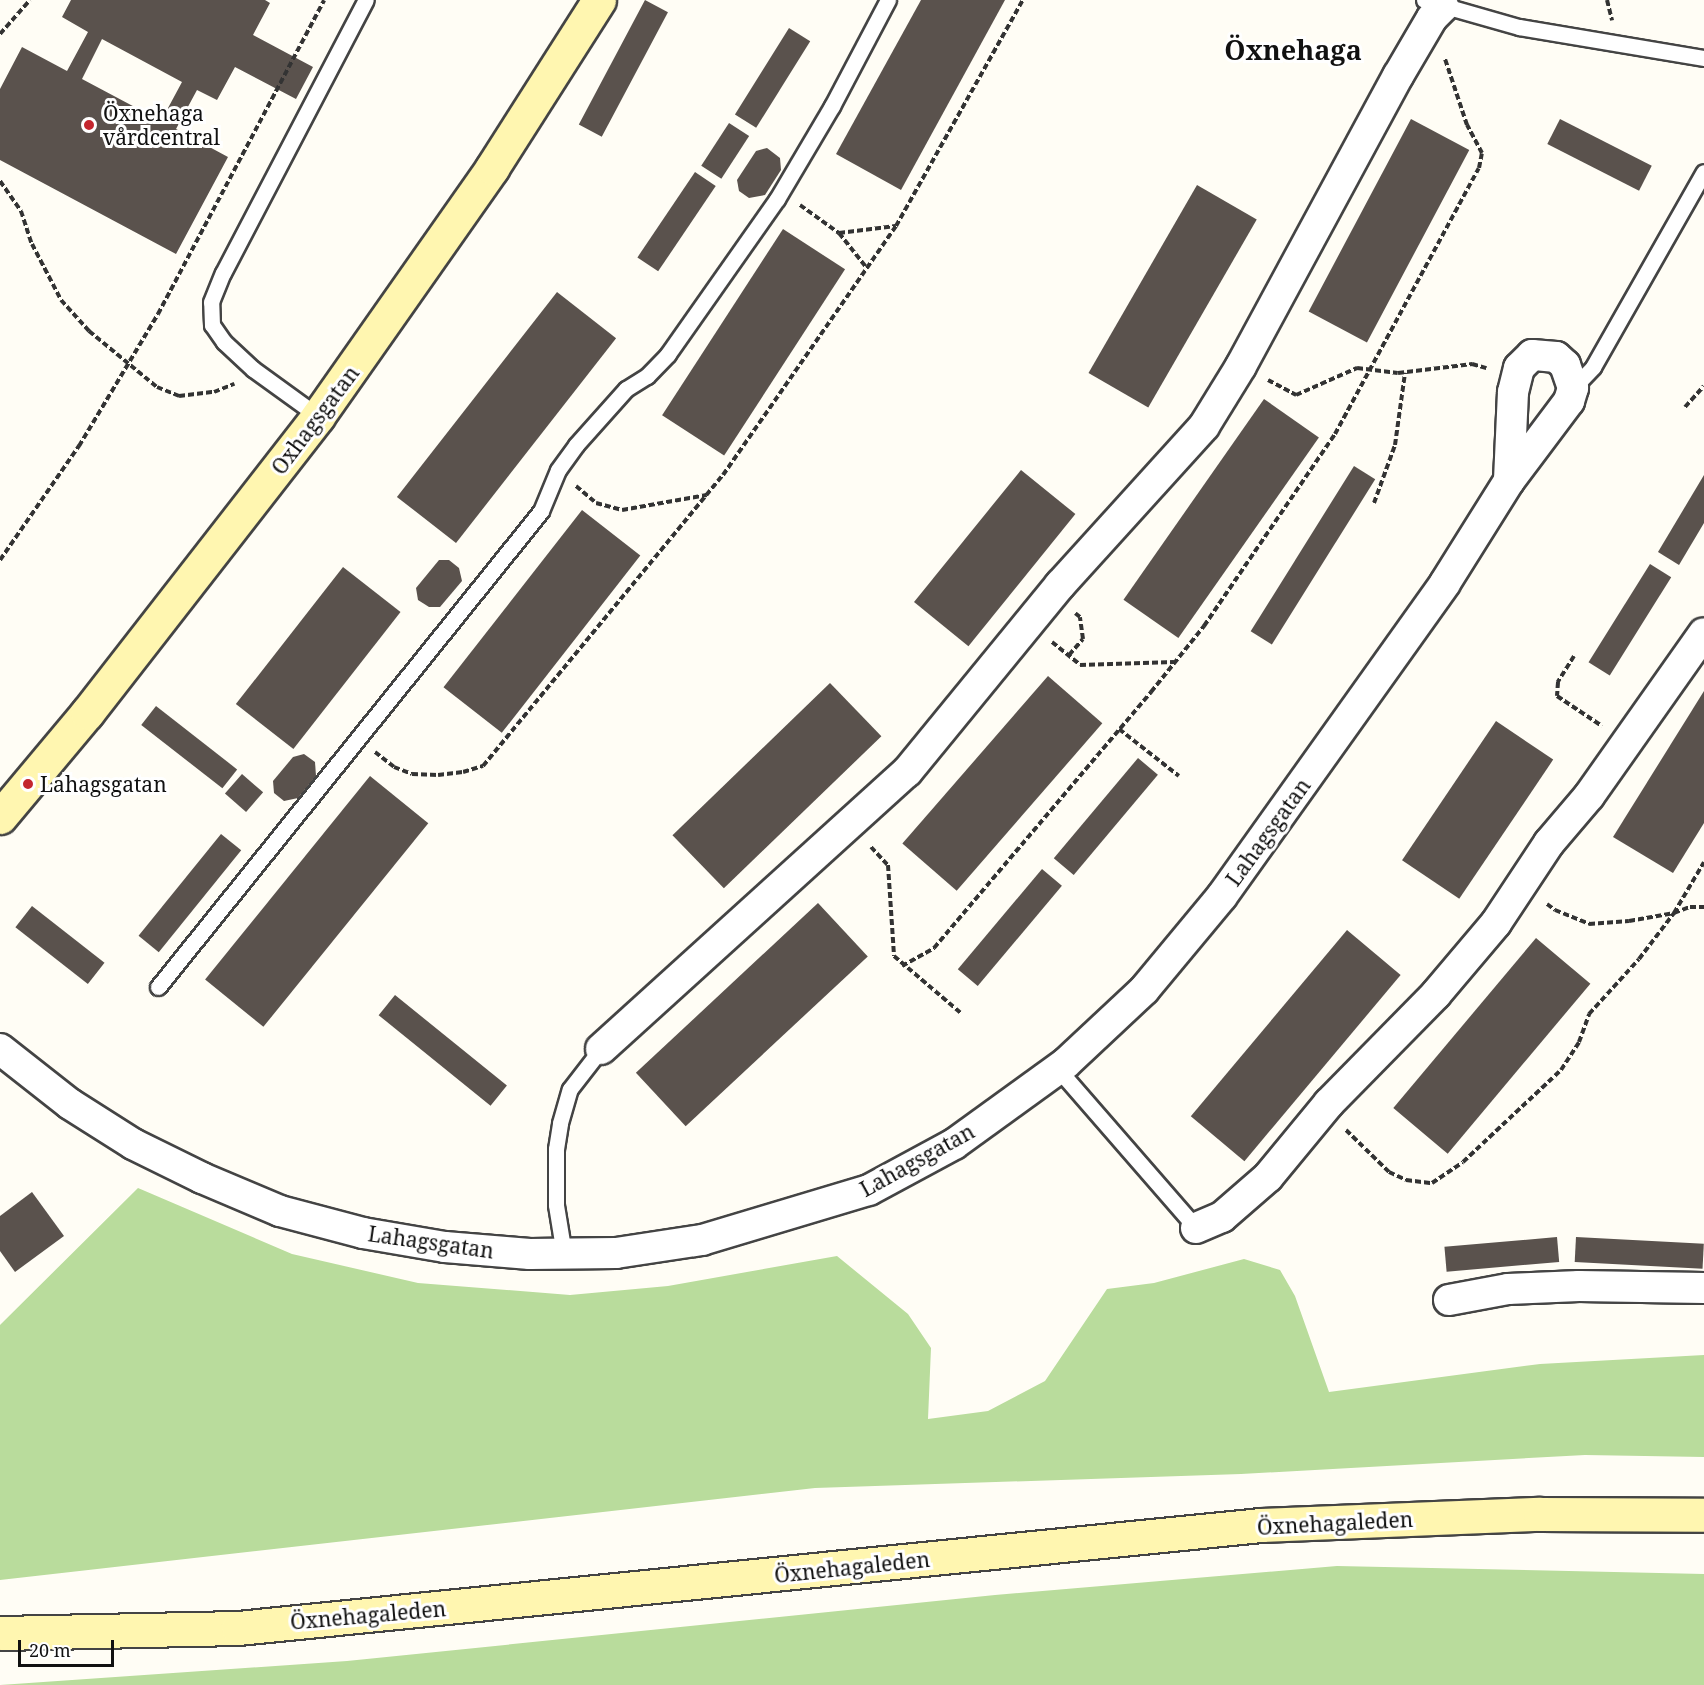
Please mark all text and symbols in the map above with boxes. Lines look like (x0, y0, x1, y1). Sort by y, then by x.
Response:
district label: Öxnehaga (1224, 34, 1362, 66)
place label: Öxnehaga vårdcentral (103, 100, 220, 150)
marker: Öxnehaga vårdcentral (80, 116, 98, 134)
street label: Oxhagsgatan (266, 361, 364, 479)
place label: Lahagsgatan (40, 771, 167, 797)
street label: Lahagsgatan (1221, 773, 1315, 891)
marker: Lahagsgatan (21, 777, 35, 791)
street label: Lahagsgatan (855, 1118, 979, 1202)
street label: Lahagsgatan (367, 1221, 495, 1263)
street label: Öxnehagaleden (1256, 1506, 1414, 1540)
street label: Öxnehagaleden (773, 1546, 931, 1588)
street label: Öxnehagaleden (289, 1596, 447, 1634)
scale bar (21, 1628, 117, 1666)
text: 20 m (29, 1638, 71, 1662)

